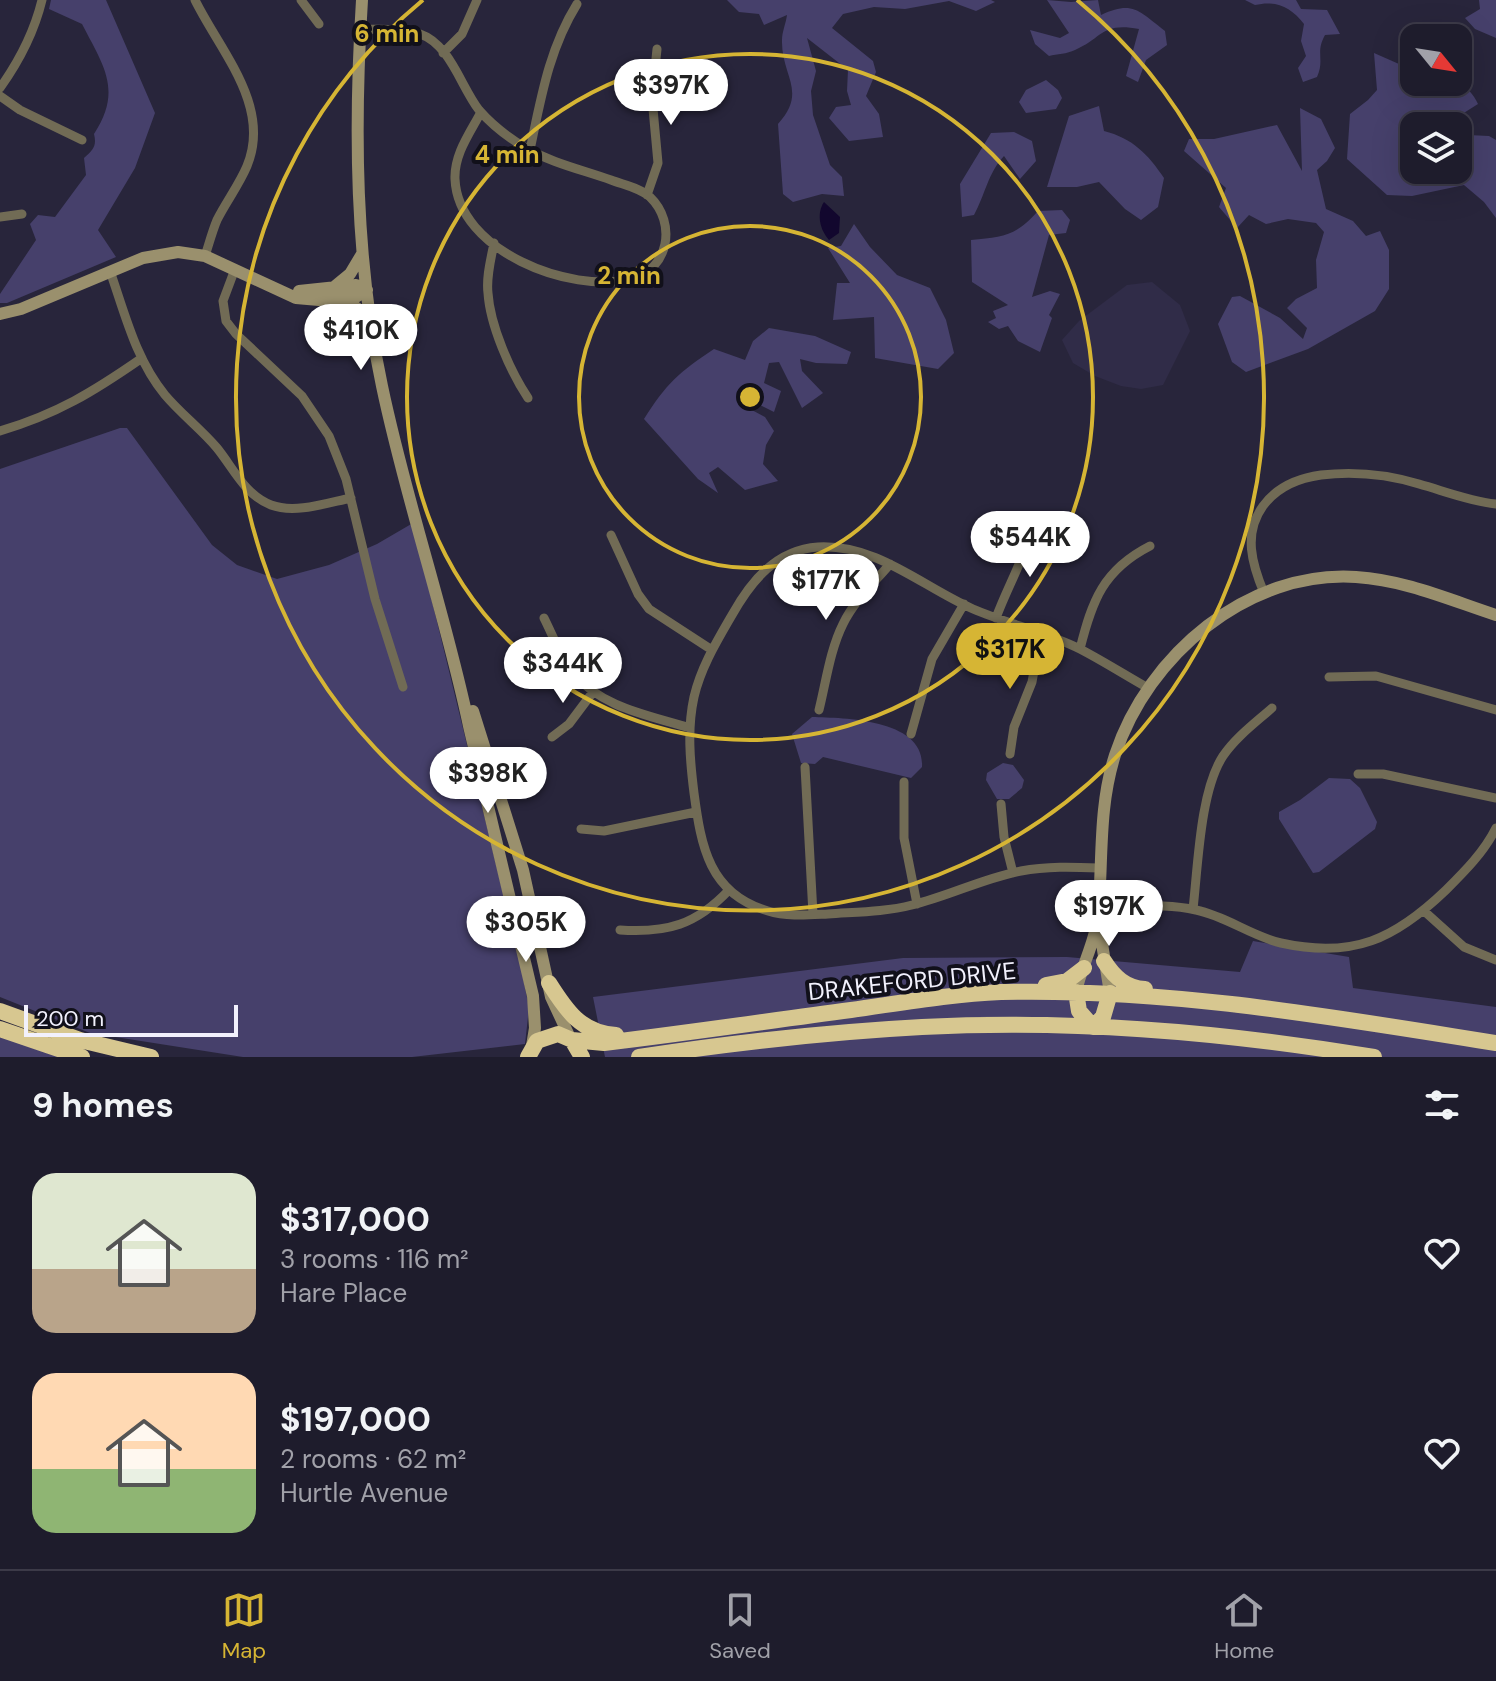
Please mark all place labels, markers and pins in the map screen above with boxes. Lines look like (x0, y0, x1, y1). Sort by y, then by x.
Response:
pin: $397K (615, 59, 727, 127)
pin: $410K (305, 304, 417, 372)
centre of rings (736, 383, 764, 411)
pin: $544K (974, 511, 1086, 579)
pin: $177K (770, 554, 882, 622)
pin: $317K (954, 623, 1066, 691)
pin: $344K (507, 637, 619, 705)
pin: $398K (432, 747, 544, 815)
pin: $197K (1053, 880, 1165, 948)
pin: $305K (470, 896, 582, 964)

